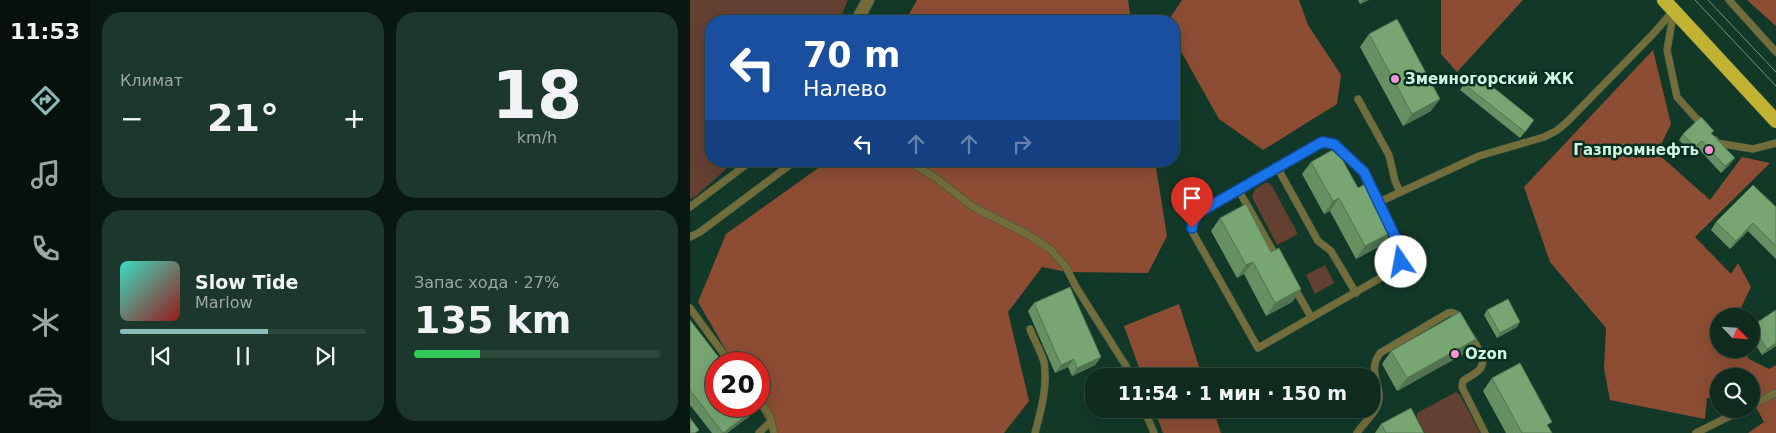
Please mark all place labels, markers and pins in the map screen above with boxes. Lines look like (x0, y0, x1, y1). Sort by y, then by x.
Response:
place label: Змеиногорский ЖК (1405, 70, 1575, 88)
marker: Змеиногорский ЖК (1389, 73, 1401, 85)
place label: Газпромнефть (1573, 141, 1699, 159)
marker: Газпромнефть (1703, 144, 1715, 156)
pin (1171, 177, 1213, 228)
place label: Ozon (1465, 345, 1507, 363)
marker: Ozon (1449, 348, 1461, 360)

